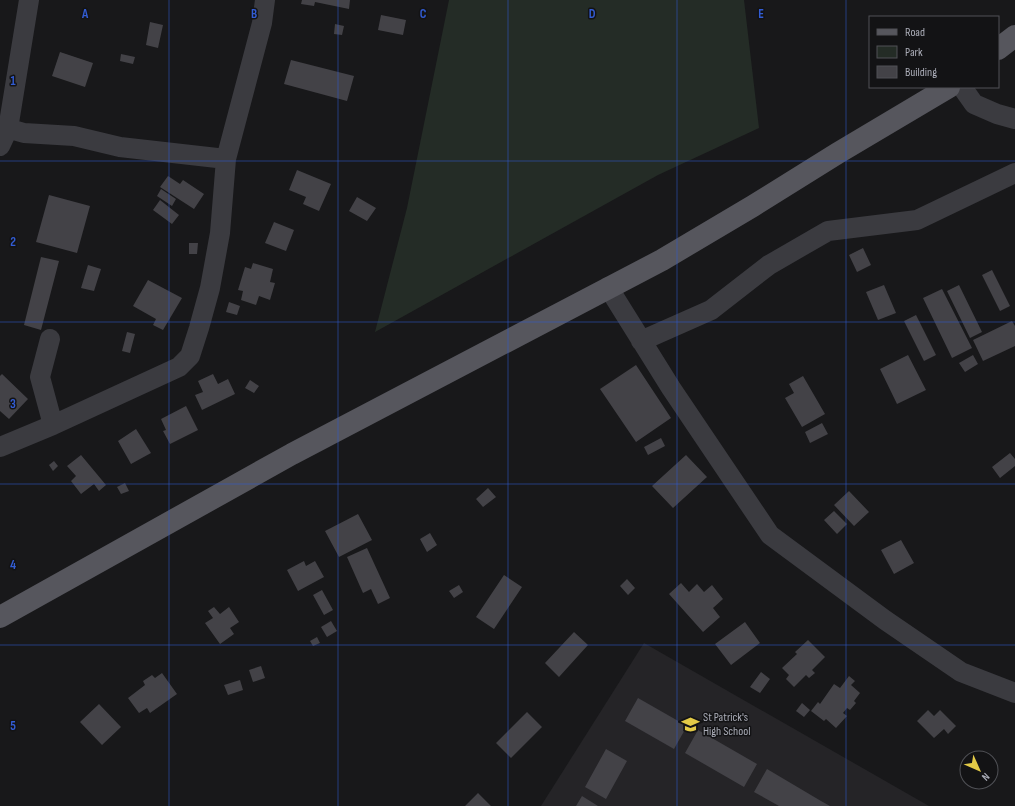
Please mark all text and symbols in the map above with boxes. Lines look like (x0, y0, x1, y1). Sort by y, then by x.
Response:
text: A (81, 6, 89, 22)
text: B (251, 6, 257, 22)
text: C (420, 6, 427, 22)
text: D (589, 6, 596, 22)
text: E (758, 6, 764, 22)
legend (869, 16, 999, 88)
text: Road (905, 25, 925, 40)
text: Park (905, 45, 923, 60)
text: Building (905, 65, 937, 80)
text: 1 (10, 73, 16, 89)
text: 2 (10, 234, 16, 250)
text: 3 (10, 396, 16, 412)
text: 4 (10, 557, 16, 573)
place label: St Patrick's High School (703, 710, 750, 739)
school or university icon: St Patrick's High School (680, 714, 700, 734)
text: 5 (10, 718, 16, 734)
north arrow (959, 750, 999, 790)
text: N (979, 770, 992, 783)

